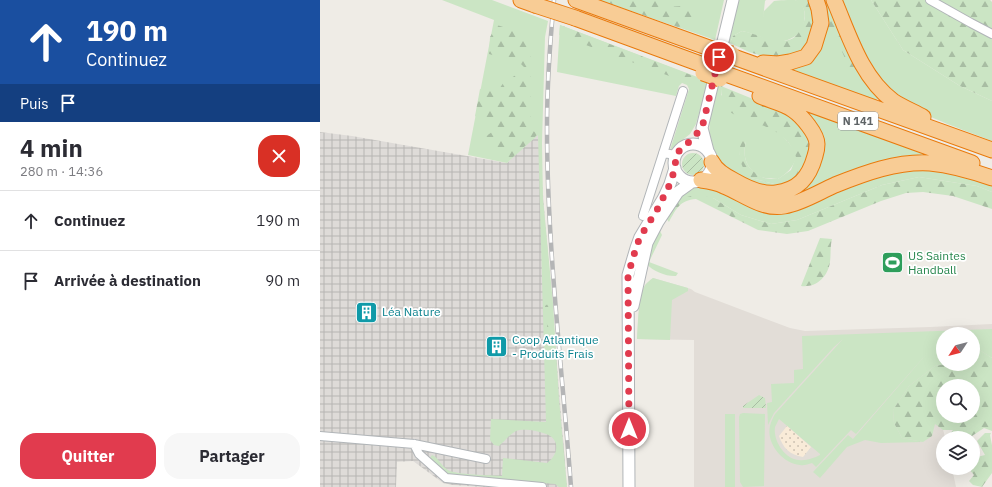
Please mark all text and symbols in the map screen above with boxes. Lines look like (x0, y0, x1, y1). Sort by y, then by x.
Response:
text: 190 m (86, 12, 168, 49)
icon: ahead (20, 16, 72, 68)
pin (702, 40, 736, 74)
icon: arrive (708, 46, 730, 68)
text: Continuez (86, 48, 167, 71)
icon: arrive (57, 92, 79, 114)
text: Puis (20, 94, 49, 113)
road number: N 141 (838, 112, 878, 130)
text: 4 min (20, 132, 83, 164)
button: close (258, 135, 300, 177)
text: 280 m · 14:36 (20, 163, 103, 180)
icon: ahead (20, 210, 42, 232)
text: Continuez (54, 211, 125, 230)
text: 190 m (256, 211, 300, 230)
place label: US Saintes Handball (908, 248, 966, 277)
sports icon: US Saintes Handball (880, 250, 906, 276)
icon: arrive (20, 270, 42, 292)
text: Arrivée à destination (54, 271, 201, 290)
text: 90 m (265, 271, 300, 290)
building icon: Léa Nature (354, 299, 380, 325)
place label: Léa Nature (382, 304, 441, 319)
north arrow (936, 327, 980, 371)
map controls (936, 327, 980, 475)
place label: Coop Atlantique - Produits Frais (512, 332, 599, 361)
building icon: Coop Atlantique - Produits Frais (484, 334, 510, 360)
button: search (936, 379, 980, 423)
position arrow (608, 408, 650, 450)
button: layers (936, 431, 980, 475)
button: Quitter (20, 433, 156, 479)
button: Partager (164, 433, 300, 479)

